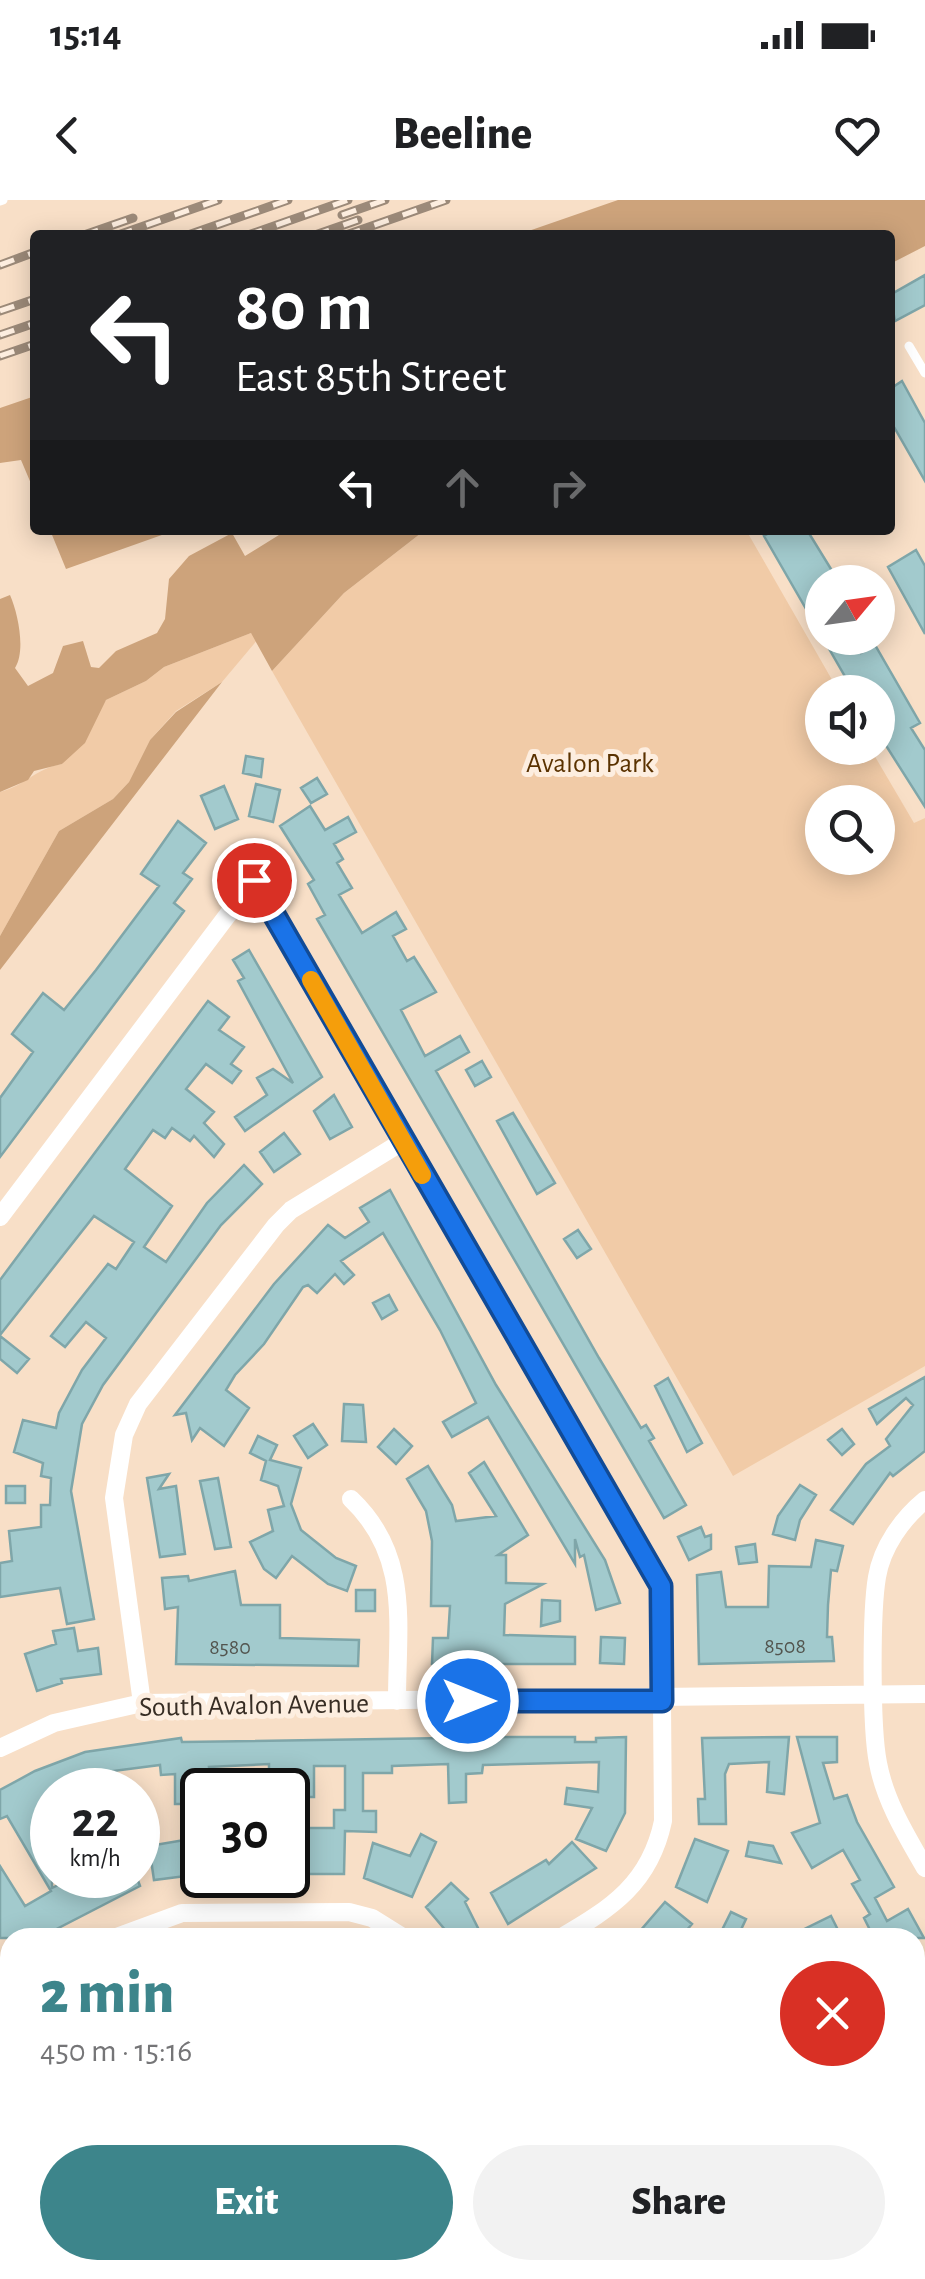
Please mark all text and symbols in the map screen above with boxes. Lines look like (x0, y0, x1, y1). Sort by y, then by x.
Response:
text: 15:14 (50, 16, 122, 54)
icon: back (40, 108, 95, 163)
icon: heart (830, 108, 885, 163)
text: Beeline (393, 112, 532, 157)
icon: left (70, 270, 200, 400)
text: 80 m (235, 273, 373, 343)
text: East 85th Street (235, 355, 506, 400)
icon: left (330, 460, 385, 515)
icon: ahead (435, 460, 490, 515)
icon: right (540, 460, 595, 515)
north arrow (805, 565, 895, 655)
map controls (805, 565, 895, 875)
button: sound (805, 675, 895, 765)
park label: Avalon Park (526, 750, 654, 778)
button: search (805, 785, 895, 875)
pin (212, 838, 297, 923)
icon: arrive (227, 853, 282, 908)
house number: 8508 (764, 1635, 806, 1657)
house number: 8580 (209, 1636, 251, 1658)
position arrow (416, 1649, 520, 1753)
street label: South Avalon Avenue (139, 1690, 369, 1722)
speed limit sign: 30 (180, 1768, 310, 1898)
text: 22 (71, 1796, 119, 1846)
text: km/h (69, 1846, 121, 1871)
button: close (780, 1961, 885, 2066)
text: 2 min (40, 1964, 174, 2024)
text: 450 m · 15:16 (40, 2035, 192, 2067)
button: Exit (40, 2145, 453, 2260)
button: Share (473, 2145, 885, 2260)

